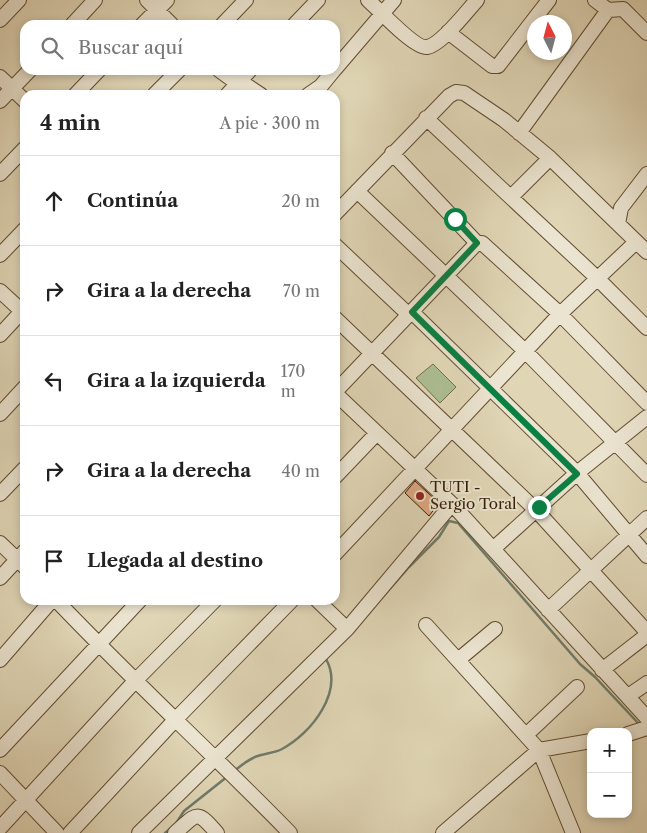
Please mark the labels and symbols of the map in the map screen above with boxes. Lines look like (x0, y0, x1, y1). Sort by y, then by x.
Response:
north arrow (527, 15, 572, 60)
route start (444, 208, 467, 231)
place label: TUTI - Sergio Toral (430, 477, 517, 513)
marker: TUTI - Sergio Toral (414, 490, 426, 502)
route end (528, 496, 551, 519)

